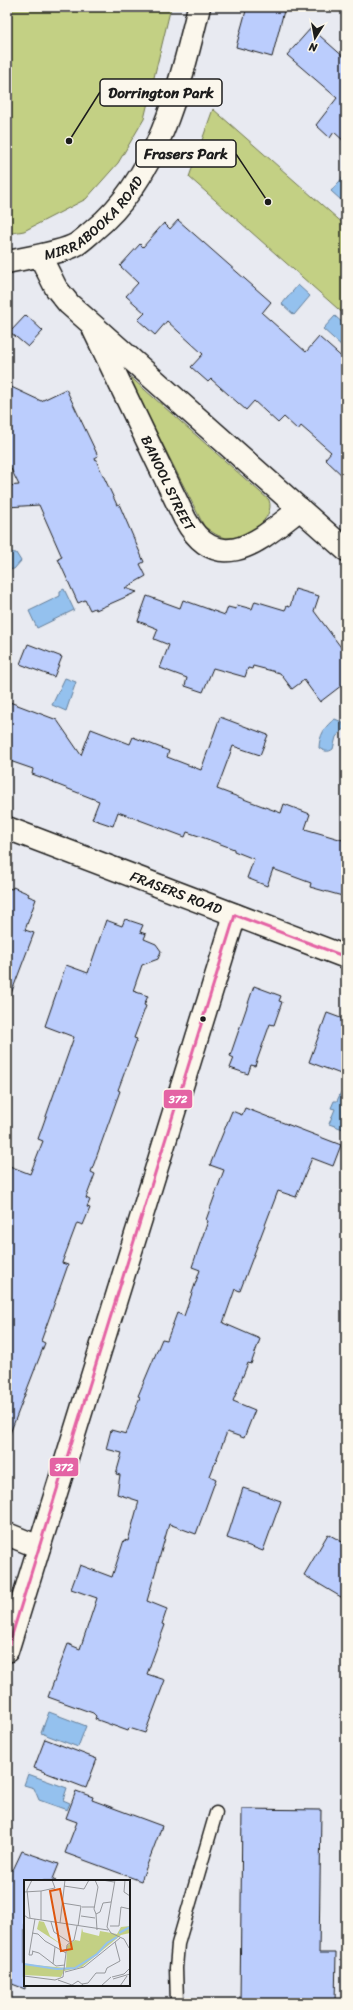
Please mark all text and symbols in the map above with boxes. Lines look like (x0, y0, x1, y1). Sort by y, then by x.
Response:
north arrow (295, 18, 335, 58)
text: N (307, 37, 320, 58)
callout: Dorrington Park (100, 79, 222, 106)
text: Dorrington Park (108, 80, 215, 106)
callout: Frasers Park (136, 140, 236, 167)
text: Frasers Park (143, 141, 228, 167)
street label: MIRRABOOKA ROAD (41, 171, 150, 267)
street label: BANOOL STREET (133, 431, 202, 538)
street label: FRASERS ROAD (126, 864, 226, 922)
unlabelled marker (198, 1014, 208, 1024)
line badge: 372 (163, 1089, 193, 1109)
text: 372 (168, 1090, 188, 1109)
line badge: 372 (49, 1457, 79, 1477)
text: 372 (54, 1458, 74, 1477)
inset map (24, 1880, 130, 1986)

